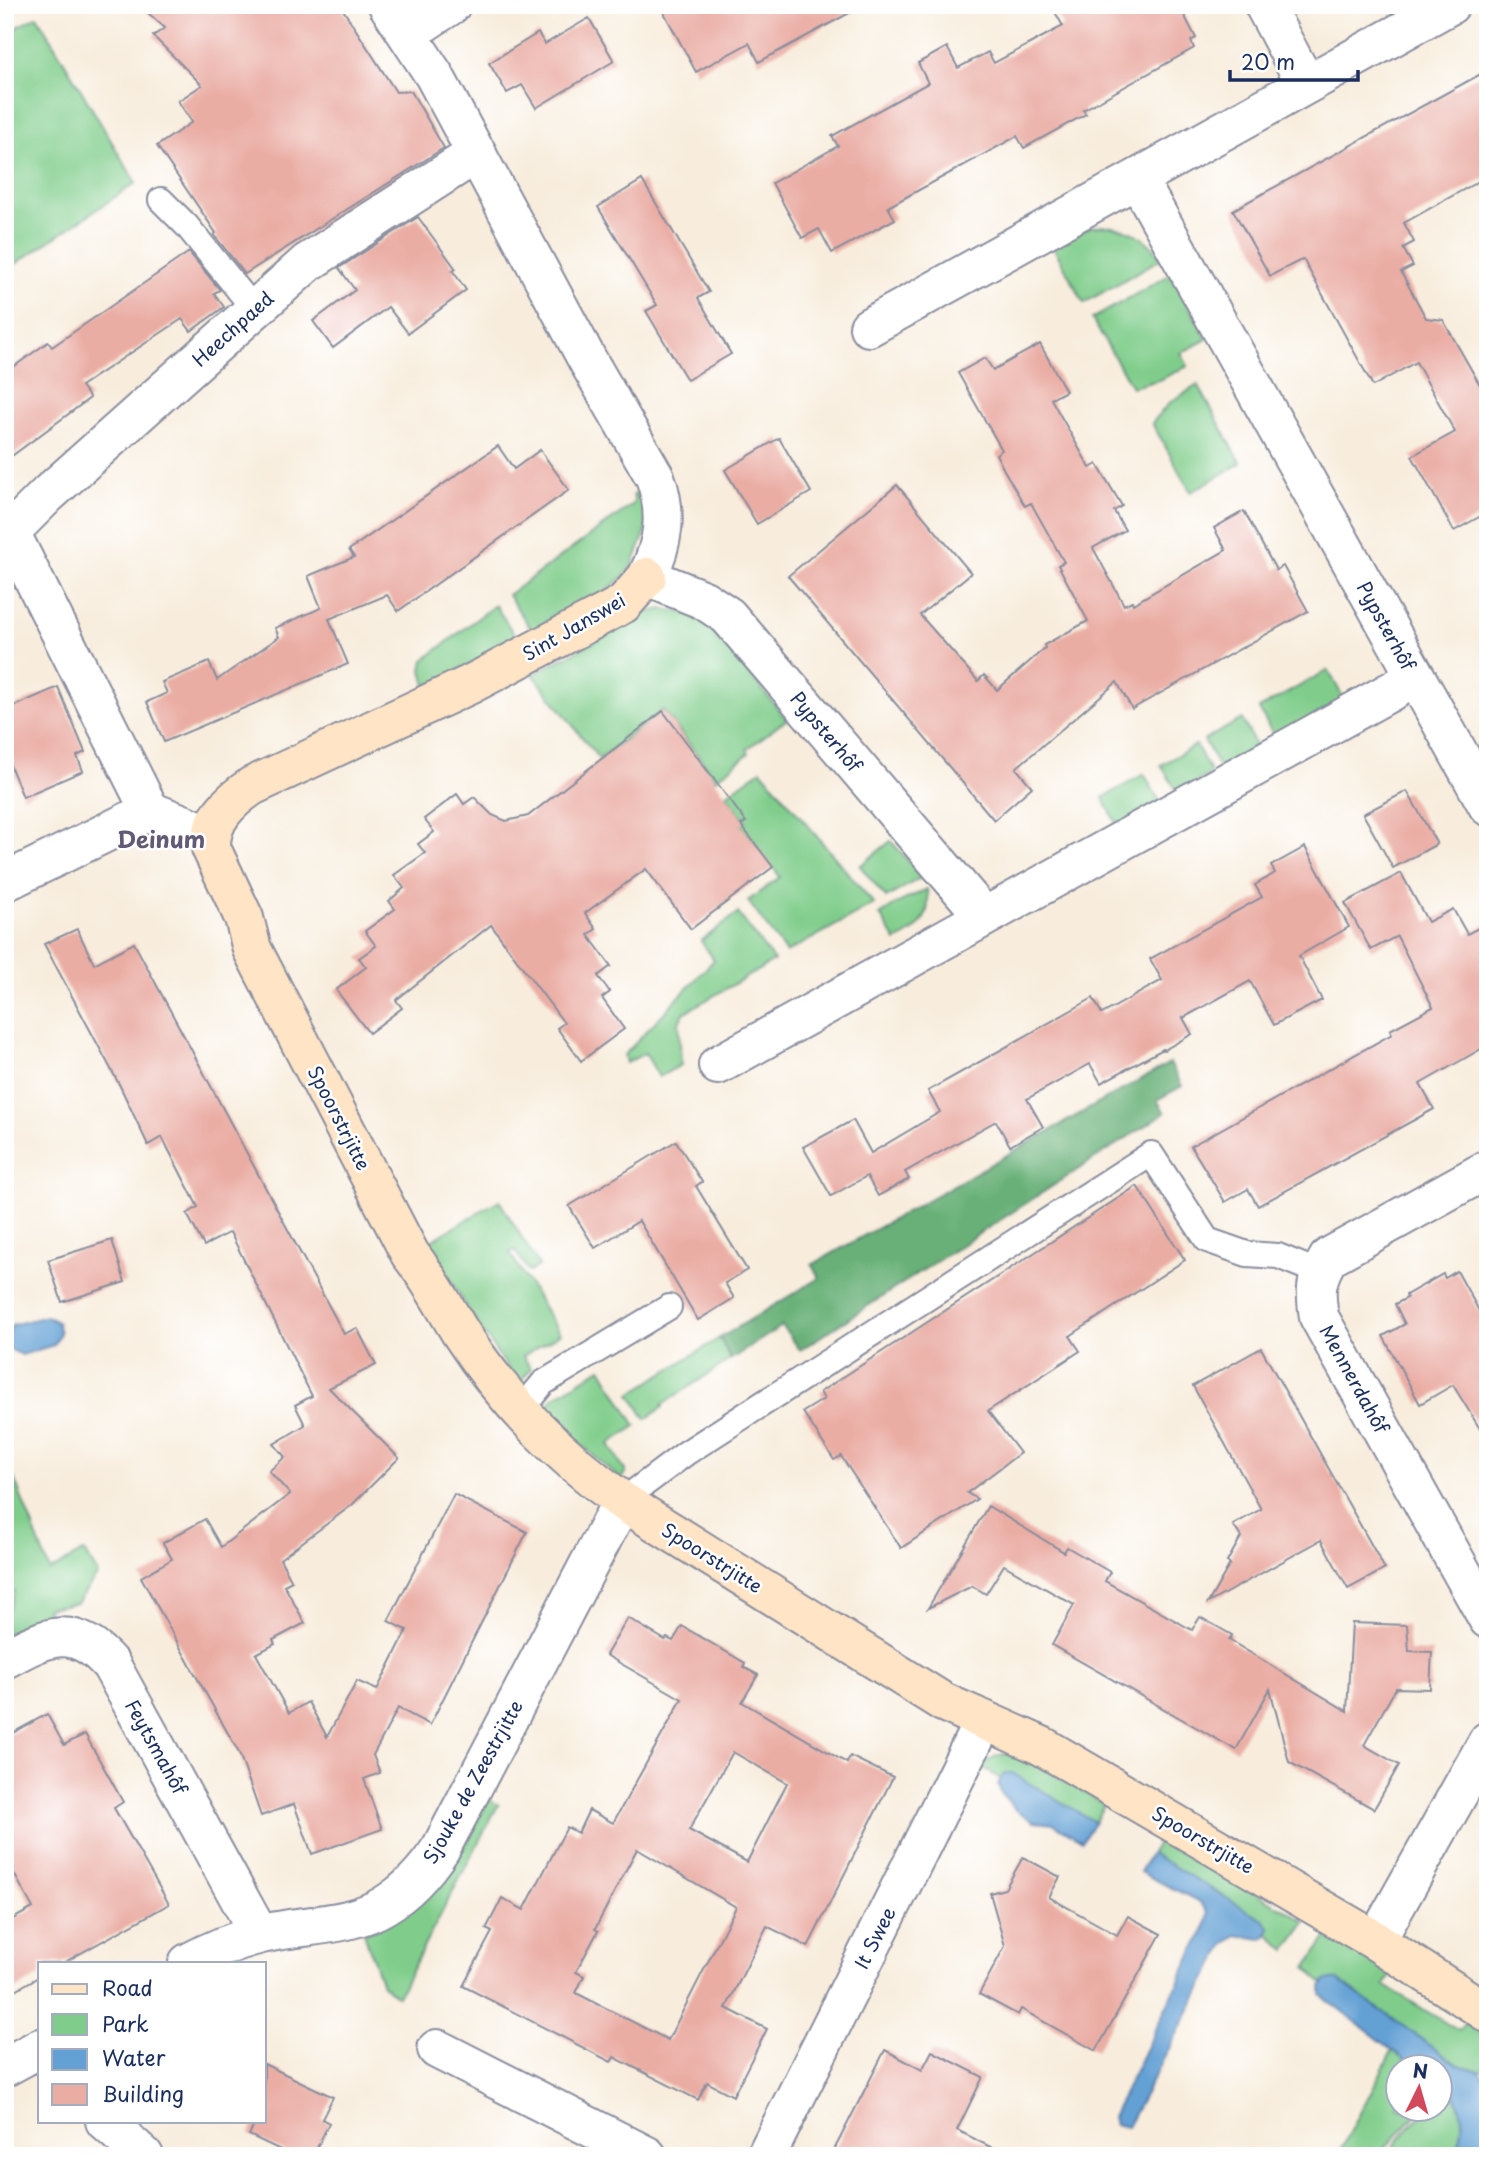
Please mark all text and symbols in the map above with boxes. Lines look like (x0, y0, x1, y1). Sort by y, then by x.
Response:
scale bar (1230, 38, 1358, 82)
text: 20 m (1241, 45, 1295, 77)
street label: Heechpaed (186, 284, 279, 372)
street label: Pypsterhôf (1351, 576, 1424, 677)
street label: Sint Janswei (517, 585, 630, 667)
street label: Pypsterhôf (785, 685, 870, 779)
district label: Deinum (117, 821, 205, 856)
street label: Spoorstrjitte (302, 1060, 378, 1175)
street label: Mennerdahôf (1313, 1319, 1397, 1440)
street label: Spoorstrjitte (657, 1515, 768, 1599)
street label: Feytsmahôf (119, 1694, 195, 1801)
street label: Sjouke de Zeestrjitte (415, 1694, 529, 1869)
street label: Spoorstrjitte (1147, 1799, 1260, 1880)
street label: It Swee (847, 1902, 902, 1974)
legend (38, 1962, 266, 2122)
text: Road (102, 1971, 153, 2003)
text: Park (102, 2007, 149, 2039)
text: Water (102, 2041, 166, 2073)
north arrow (1384, 2052, 1454, 2122)
text: N (1412, 2055, 1429, 2085)
text: Building (102, 2077, 184, 2109)

